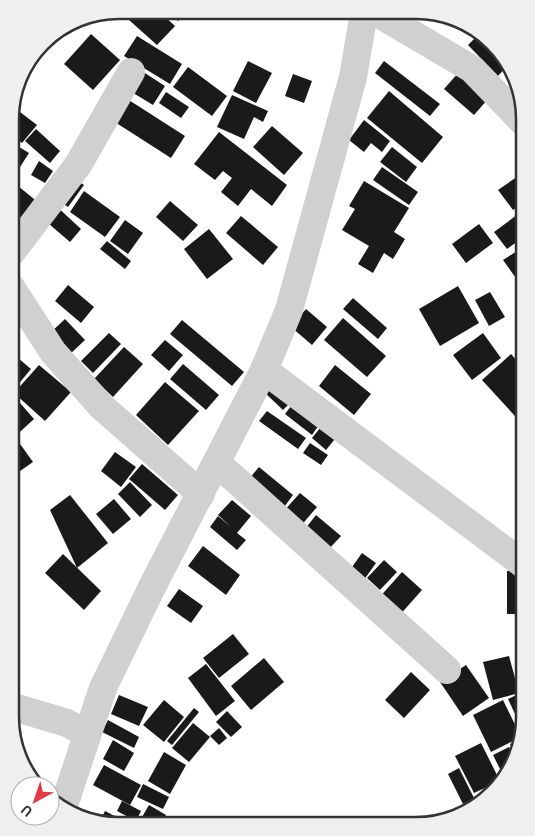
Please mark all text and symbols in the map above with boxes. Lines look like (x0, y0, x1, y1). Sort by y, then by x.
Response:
north arrow (10, 776, 60, 826)
text: U (18, 802, 36, 820)

